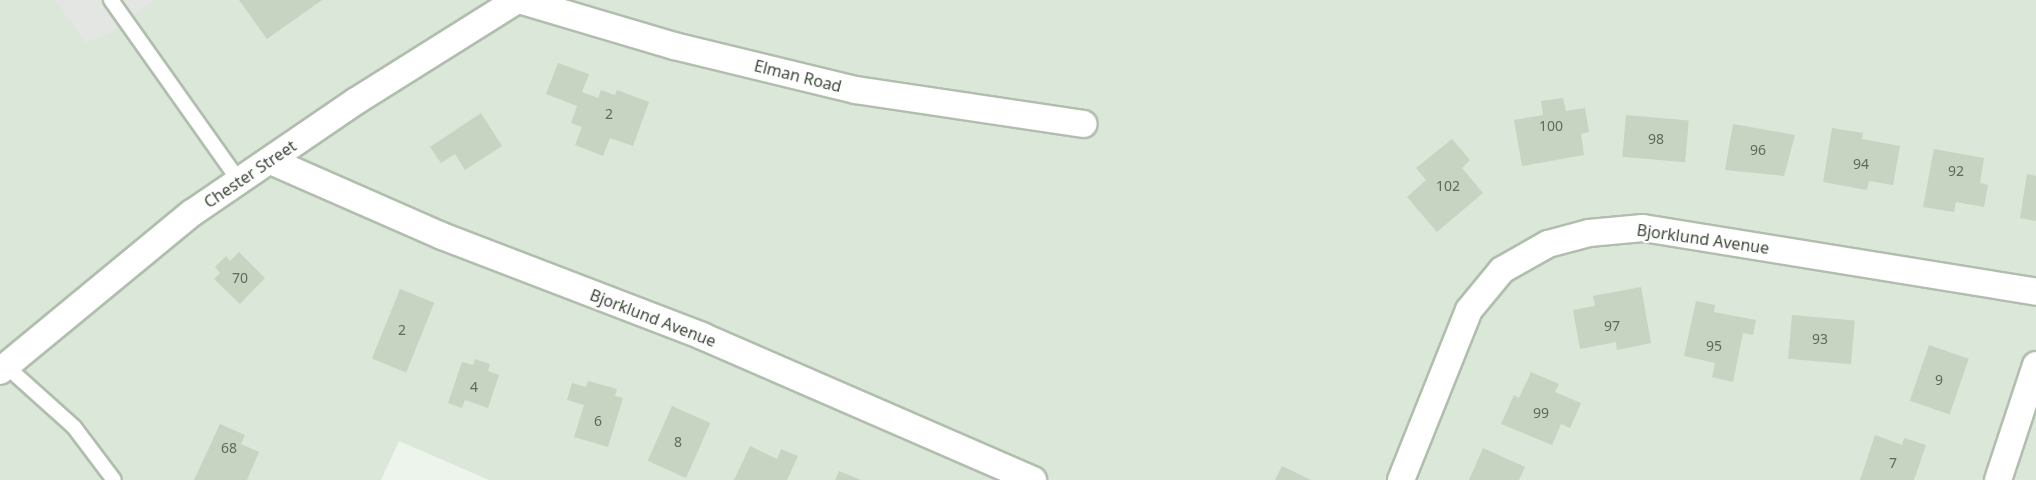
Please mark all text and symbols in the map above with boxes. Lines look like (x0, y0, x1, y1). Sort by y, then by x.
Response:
street label: Elman Road (752, 56, 844, 96)
house number: 2 (605, 106, 613, 122)
house number: 100 (1539, 118, 1563, 134)
house number: 98 (1648, 131, 1664, 147)
street label: Chester Street (200, 136, 300, 212)
house number: 96 (1750, 142, 1766, 158)
house number: 94 (1853, 156, 1869, 172)
house number: 92 (1948, 163, 1964, 179)
house number: 102 (1436, 178, 1460, 194)
street label: Bjorklund Avenue (1636, 220, 1770, 258)
house number: 70 (232, 270, 248, 286)
street label: Bjorklund Avenue (587, 285, 719, 351)
house number: 97 (1604, 318, 1620, 334)
house number: 2 (398, 322, 406, 338)
house number: 93 (1812, 331, 1828, 347)
house number: 95 (1706, 338, 1722, 354)
house number: 9 (1935, 372, 1943, 388)
house number: 4 (470, 379, 478, 395)
house number: 99 (1533, 405, 1549, 421)
house number: 6 (594, 413, 602, 429)
house number: 8 (674, 434, 682, 450)
house number: 68 (221, 440, 237, 456)
house number: 7 (1889, 455, 1897, 471)

